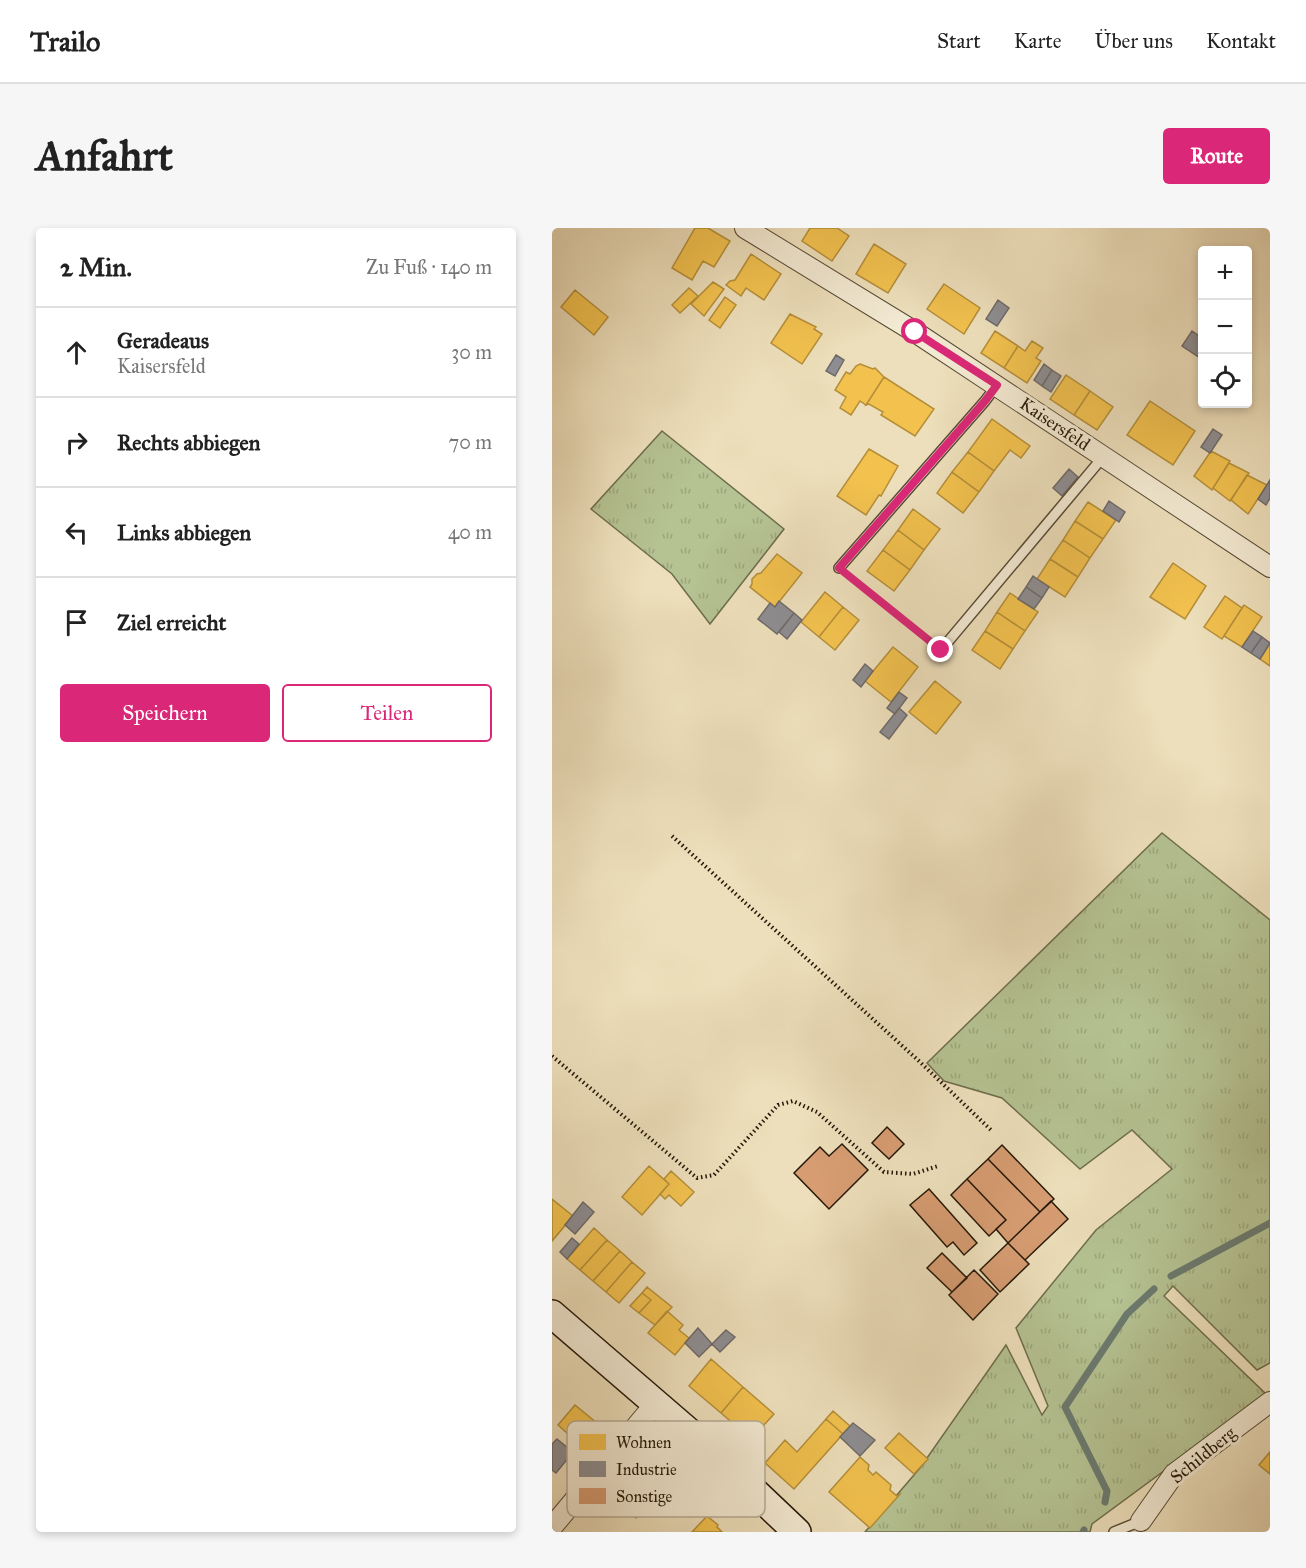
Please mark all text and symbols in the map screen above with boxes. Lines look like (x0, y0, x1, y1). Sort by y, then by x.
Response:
text: Trailo (30, 24, 100, 59)
text: Start (937, 28, 981, 54)
text: Karte (1014, 28, 1062, 54)
text: Über uns (1095, 28, 1173, 54)
text: Kontakt (1206, 28, 1276, 54)
button: Route (1163, 128, 1270, 184)
text: Anfahrt (36, 130, 173, 182)
map controls (1198, 246, 1252, 408)
button: + (1198, 246, 1252, 300)
text: 2 Min. (60, 251, 132, 283)
text: Zu Fuß · 140 m (366, 255, 492, 279)
button: − (1198, 300, 1252, 354)
route start (901, 318, 927, 344)
text: Geradeaus (117, 327, 209, 354)
icon: ahead (60, 336, 93, 369)
text: 30 m (451, 340, 492, 364)
text: Kaisersfeld (117, 354, 206, 378)
button: locate (1198, 354, 1252, 408)
street label: Kaisersfeld (1016, 393, 1094, 455)
icon: right (60, 426, 93, 459)
text: Rechts abbiegen (117, 429, 260, 456)
text: 70 m (449, 430, 492, 454)
icon: left (60, 516, 93, 549)
text: Links abbiegen (117, 519, 251, 546)
text: 40 m (448, 520, 492, 544)
icon: arrive (60, 606, 93, 639)
text: Ziel erreicht (117, 609, 226, 636)
route end (927, 636, 953, 662)
button: Speichern (60, 684, 270, 742)
button: Teilen (282, 684, 492, 742)
legend (567, 1421, 765, 1517)
street label: Schildberg (1166, 1421, 1241, 1489)
text: Wohnen (616, 1433, 672, 1452)
text: Industrie (616, 1460, 677, 1479)
text: Sonstige (616, 1487, 672, 1507)

